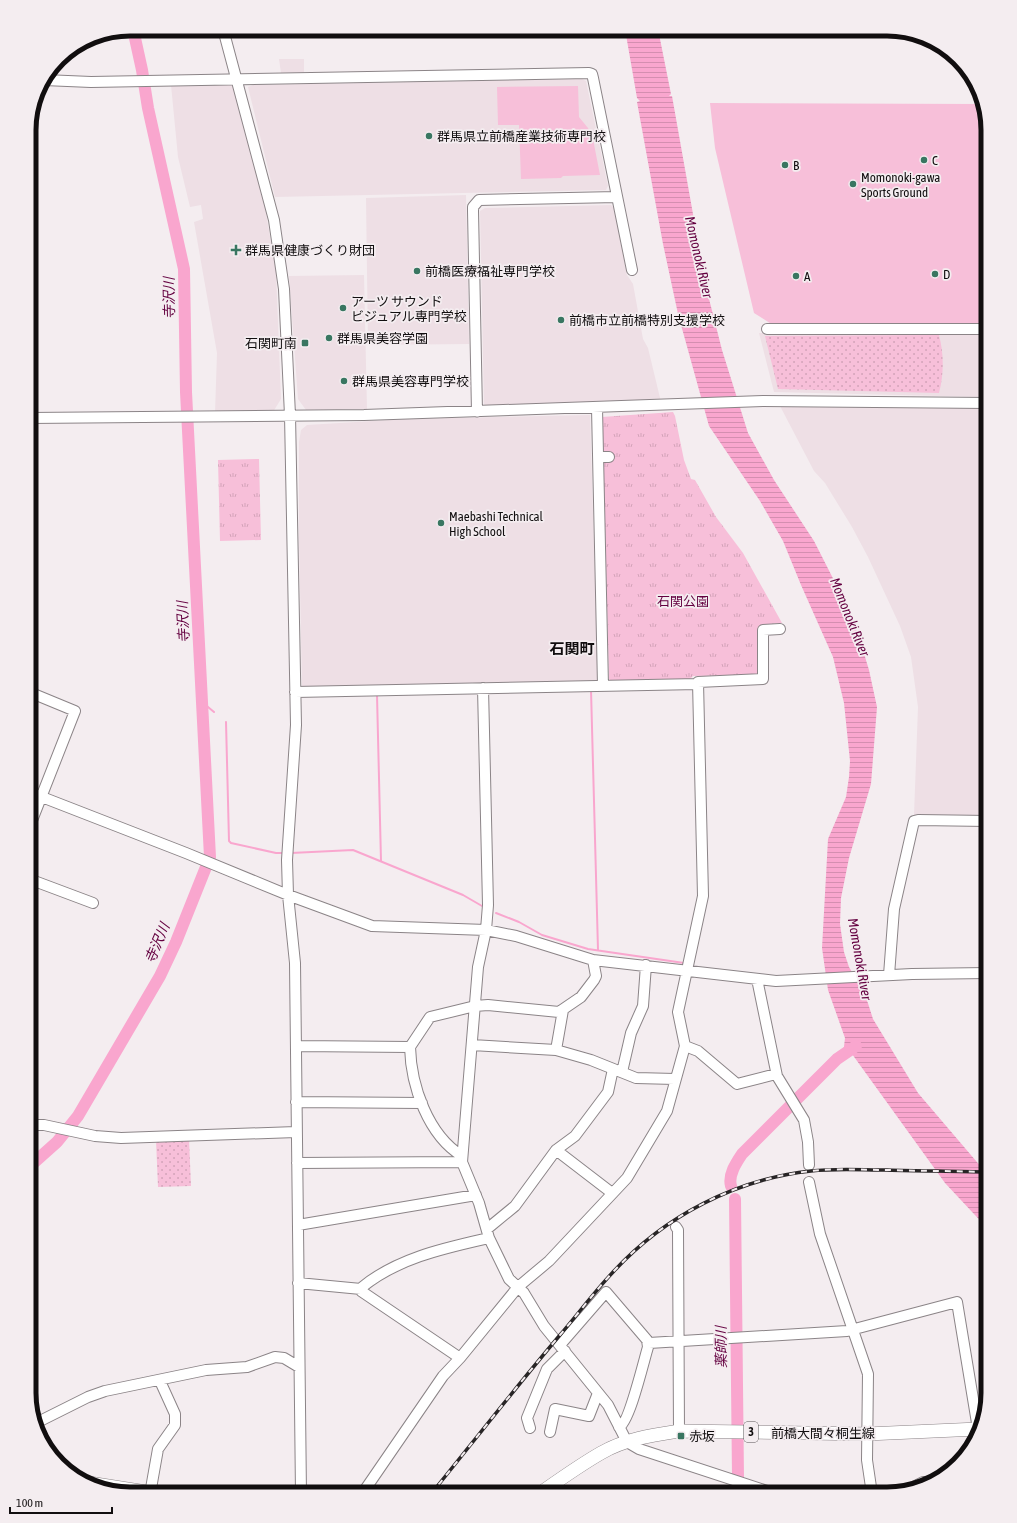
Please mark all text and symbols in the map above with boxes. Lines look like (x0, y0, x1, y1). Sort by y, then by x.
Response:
place label: 群馬県立前橋産業技術専門校 (437, 129, 606, 144)
marker: 群馬県立前橋産業技術専門校 (424, 131, 434, 141)
place label: C (932, 153, 938, 168)
marker: C (919, 155, 929, 165)
place label: B (793, 158, 800, 173)
marker: B (780, 160, 790, 170)
place label: Momonoki-gawa Sports Ground (861, 170, 940, 200)
marker: Momonoki-gawa Sports Ground (848, 179, 858, 189)
water label: Momonoki River (682, 215, 716, 300)
place label: 群馬県健康づくり財団 (245, 243, 375, 258)
marker: 群馬県健康づくり財団 (230, 244, 242, 256)
place label: 前橋医療福祉専門学校 (425, 264, 555, 279)
marker: 前橋医療福祉専門学校 (412, 266, 422, 276)
place label: D (943, 267, 950, 282)
place label: A (804, 269, 811, 284)
marker: D (930, 269, 940, 279)
marker: A (791, 271, 801, 281)
water label: 寺沢川 (161, 275, 177, 319)
place label: アーツ サウンド ビジュアル専門学校 (351, 294, 467, 324)
marker: アーツ サウンド ビジュアル専門学校 (338, 303, 348, 313)
place label: 前橋市立前橋特別支援学校 (569, 313, 725, 328)
marker: 前橋市立前橋特別支援学校 (556, 315, 566, 325)
place label: 群馬県美容学園 (337, 331, 428, 346)
marker: 群馬県美容学園 (324, 333, 334, 343)
place label: 石関町南 (245, 336, 297, 351)
marker: 石関町南 (300, 338, 310, 348)
place label: 群馬県美容専門学校 (352, 374, 469, 389)
marker: 群馬県美容専門学校 (339, 376, 349, 386)
place label: Maebashi Technical High School (449, 509, 544, 539)
marker: Maebashi Technical High School (436, 518, 446, 528)
water label: Momonoki River (827, 575, 873, 659)
park label: 石関公園 (657, 594, 709, 609)
water label: 寺沢川 (174, 599, 192, 643)
district label: 石関町 (549, 640, 595, 657)
water label: Momonoki River (845, 917, 875, 1002)
water label: 寺沢川 (141, 919, 173, 965)
water label: 薬師川 (713, 1324, 729, 1368)
road number: 3 (744, 1422, 758, 1442)
street label: 前橋大間々桐生線 (771, 1426, 875, 1441)
place label: 赤坂 (689, 1429, 715, 1444)
marker: 赤坂 (676, 1431, 686, 1441)
scale bar (10, 1489, 112, 1515)
text: 100 m (16, 1496, 43, 1510)

